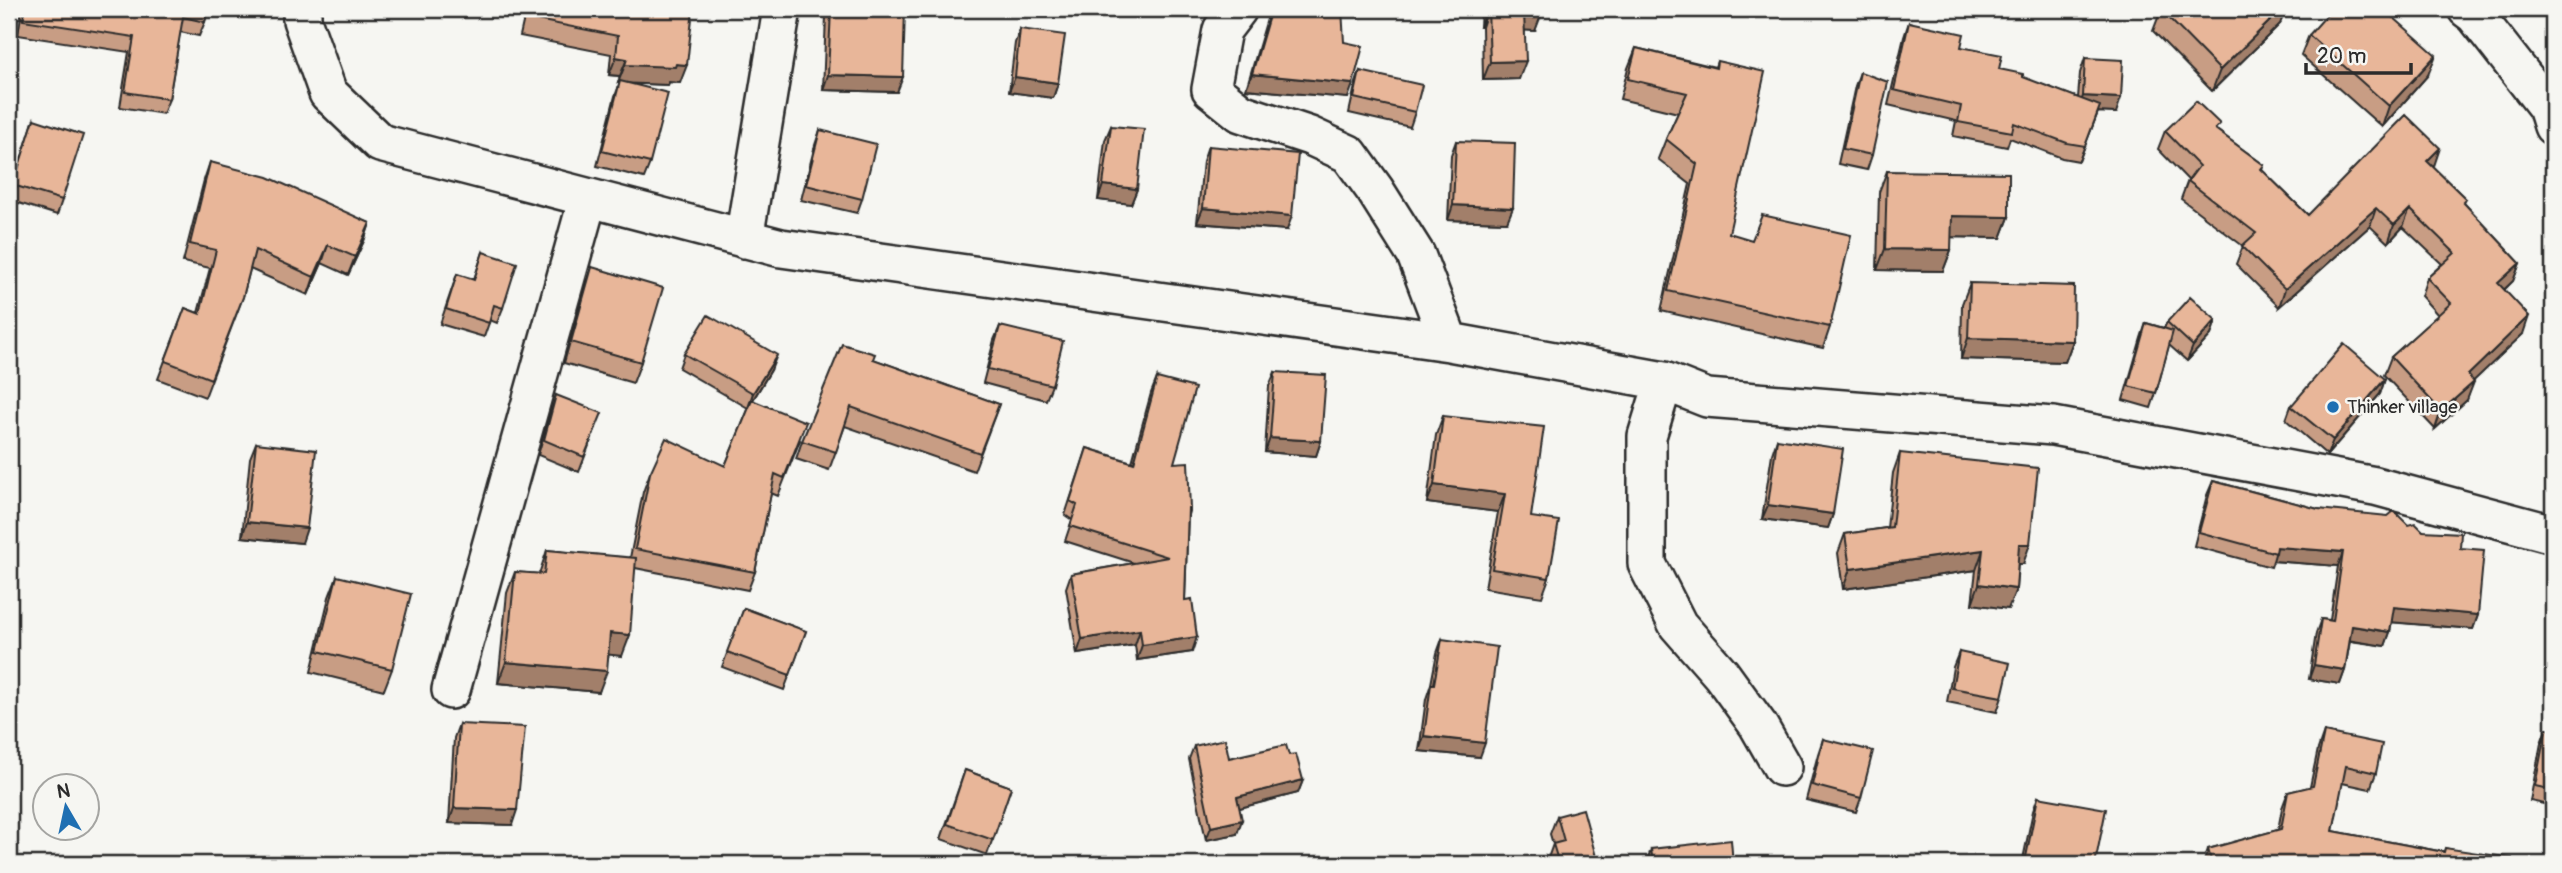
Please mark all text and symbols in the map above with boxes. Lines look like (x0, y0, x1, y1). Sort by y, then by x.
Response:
scale bar (2306, 32, 2412, 76)
text: 20 m (2317, 43, 2366, 70)
place label: Thinker village (2347, 395, 2458, 419)
marker: Thinker village (2325, 399, 2341, 415)
north arrow (32, 772, 102, 842)
text: N (55, 778, 72, 804)

